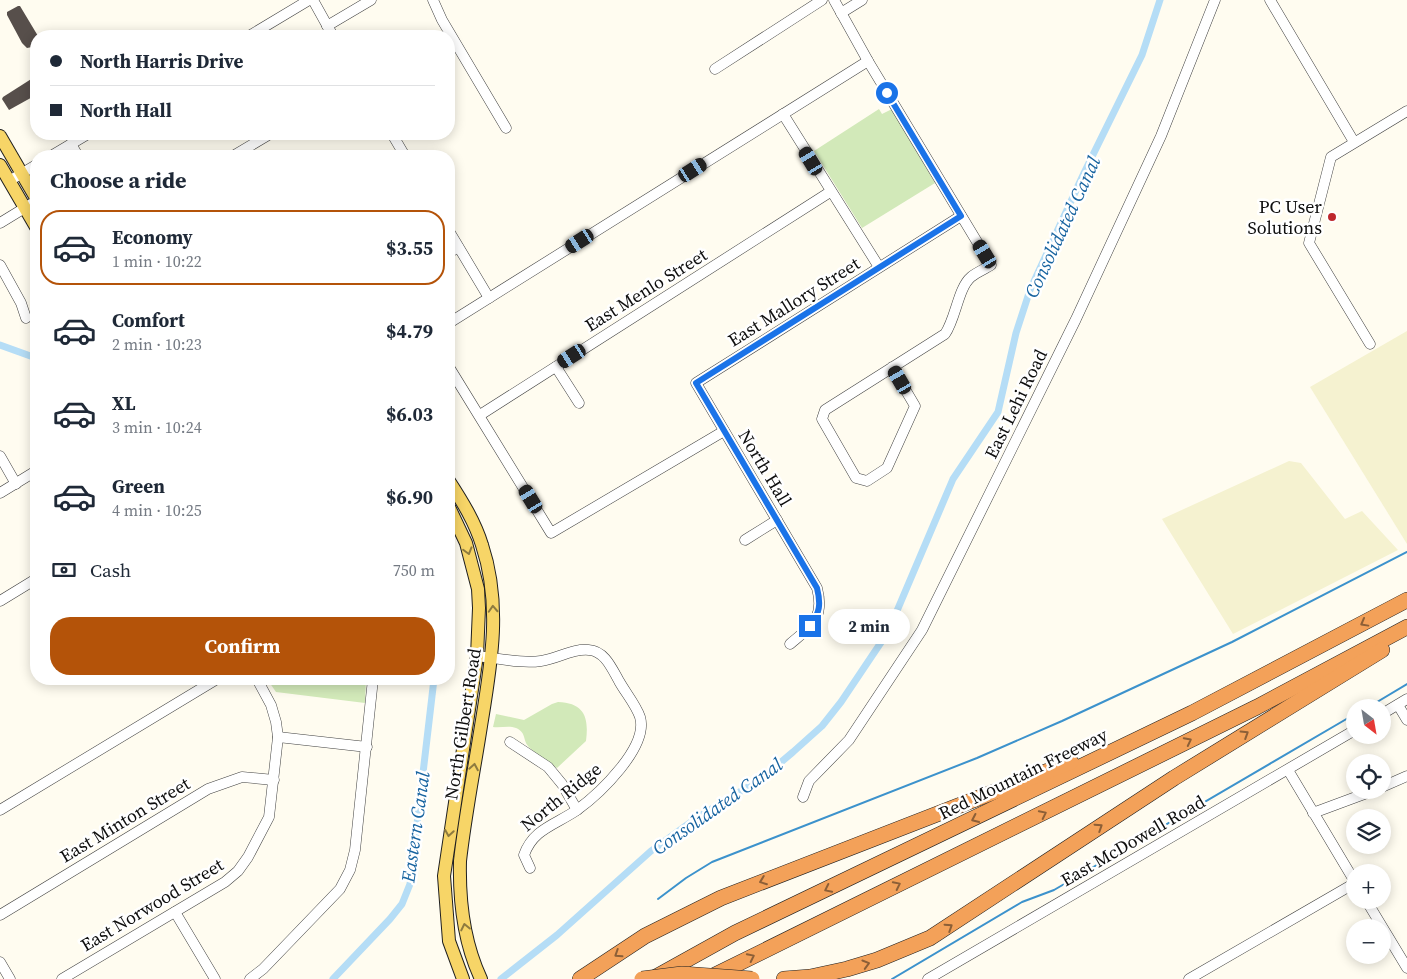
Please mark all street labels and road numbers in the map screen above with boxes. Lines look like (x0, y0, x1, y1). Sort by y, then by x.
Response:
street label: East Menlo Street (580, 242, 712, 337)
street label: East Mallory Street (723, 251, 865, 352)
street label: East Lehi Road (978, 345, 1053, 463)
street label: North Hall (733, 425, 798, 511)
street label: North Gilbert Road (438, 646, 487, 801)
street label: Red Mountain Freeway (934, 721, 1112, 825)
street label: North Ridge (515, 756, 606, 837)
street label: East Minton Street (55, 771, 195, 868)
street label: East McDowell Road (1056, 789, 1210, 892)
street label: East Norwood Street (76, 852, 228, 957)

